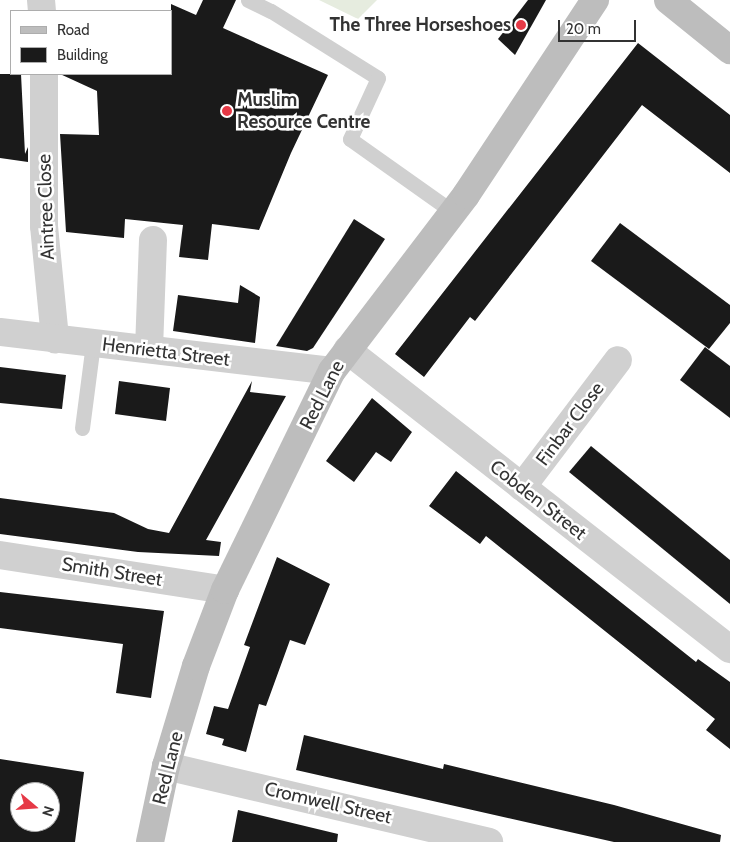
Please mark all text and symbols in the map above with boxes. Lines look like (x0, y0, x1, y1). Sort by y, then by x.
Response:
legend (10, 10, 172, 75)
scale bar (560, 10, 638, 42)
place label: The Three Horseshoes (330, 14, 511, 36)
marker: The Three Horseshoes (515, 19, 527, 31)
text: 20 m (566, 20, 601, 38)
text: Road (57, 21, 90, 39)
text: Building (57, 46, 108, 64)
place label: Muslim Resource Centre (237, 89, 370, 133)
marker: Muslim Resource Centre (221, 105, 233, 117)
street label: Aintree Close (33, 154, 59, 260)
street label: Henrietta Street (101, 333, 231, 371)
street label: Red Lane (295, 357, 349, 433)
street label: Finbar Close (531, 378, 609, 470)
street label: Cobden Street (485, 455, 591, 545)
street label: Smith Street (60, 553, 164, 591)
street label: Red Lane (148, 729, 188, 807)
street label: Cromwell Street (262, 777, 394, 829)
north arrow (10, 782, 60, 832)
text: N (38, 804, 58, 819)

